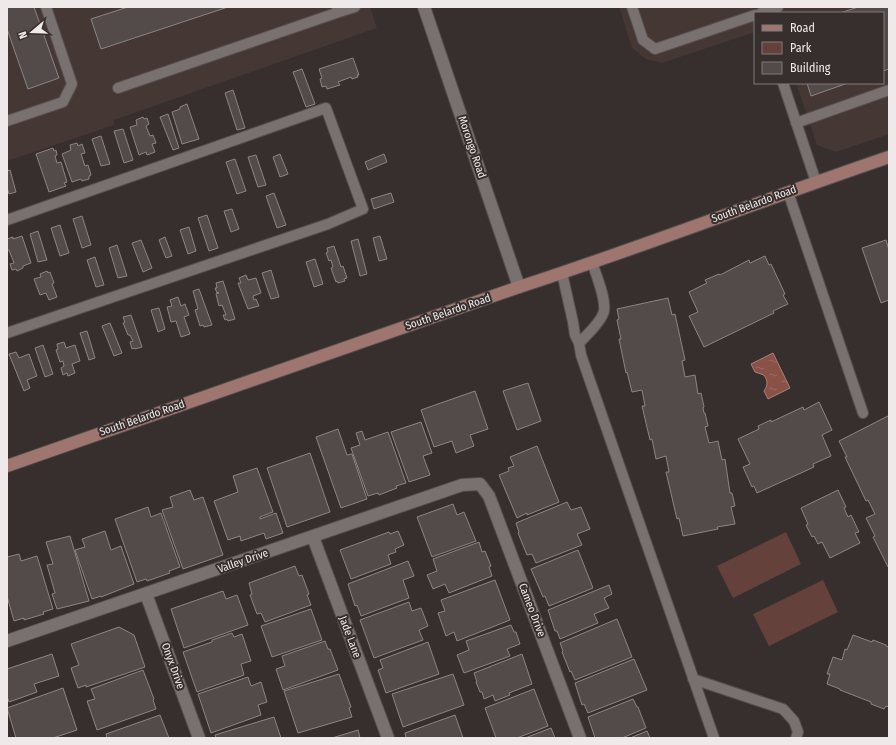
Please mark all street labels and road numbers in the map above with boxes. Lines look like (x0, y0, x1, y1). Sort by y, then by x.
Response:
street label: Morongo Road (455, 114, 489, 180)
street label: South Belardo Road (710, 183, 798, 225)
street label: South Belardo Road (404, 291, 492, 333)
street label: South Belardo Road (98, 397, 186, 439)
street label: Valley Drive (216, 546, 270, 576)
street label: Cameo Drive (516, 581, 548, 639)
street label: Jade Lane (336, 614, 364, 660)
street label: Onyx Drive (159, 641, 187, 691)

